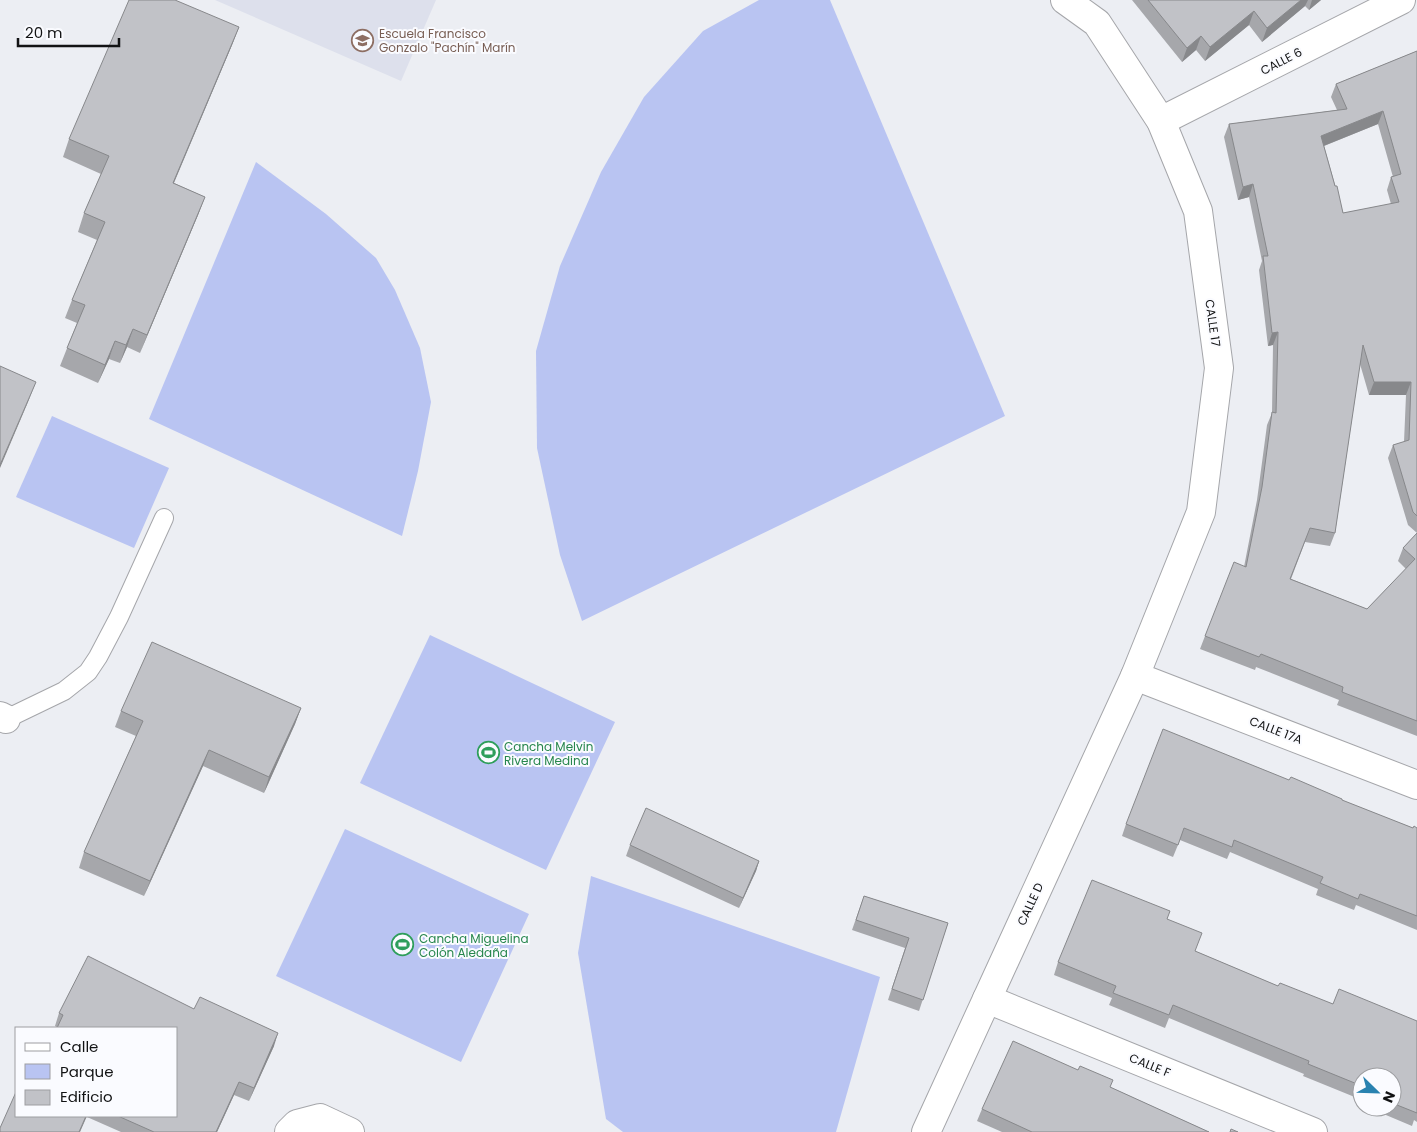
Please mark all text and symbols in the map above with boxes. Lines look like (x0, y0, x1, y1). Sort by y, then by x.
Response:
scale bar (18, 15, 119, 47)
text: 20 m (25, 22, 63, 43)
place label: Escuela Francisco Gonzalo "Pachín" Marín (379, 25, 516, 56)
school or university icon: Escuela Francisco Gonzalo "Pachín" Marín (351, 28, 375, 52)
street label: CALLE 6 (1257, 43, 1305, 79)
street label: CALLE 17 (1201, 298, 1225, 348)
street label: CALLE 17A (1247, 712, 1305, 748)
place label: Cancha Melvin Rivera Medina (504, 738, 593, 769)
sports icon: Cancha Melvin Rivera Medina (476, 741, 500, 765)
street label: CALLE D (1013, 880, 1047, 928)
place label: Cancha Miguelina Colón Aledaña (419, 930, 529, 961)
sports icon: Cancha Miguelina Colón Aledaña (391, 933, 415, 957)
legend (15, 1027, 178, 1117)
text: Calle (60, 1036, 98, 1057)
street label: CALLE F (1127, 1049, 1173, 1081)
text: Parque (60, 1061, 113, 1082)
north arrow (1352, 1067, 1402, 1117)
text: Edificio (60, 1086, 113, 1107)
text: N (1378, 1088, 1400, 1106)

